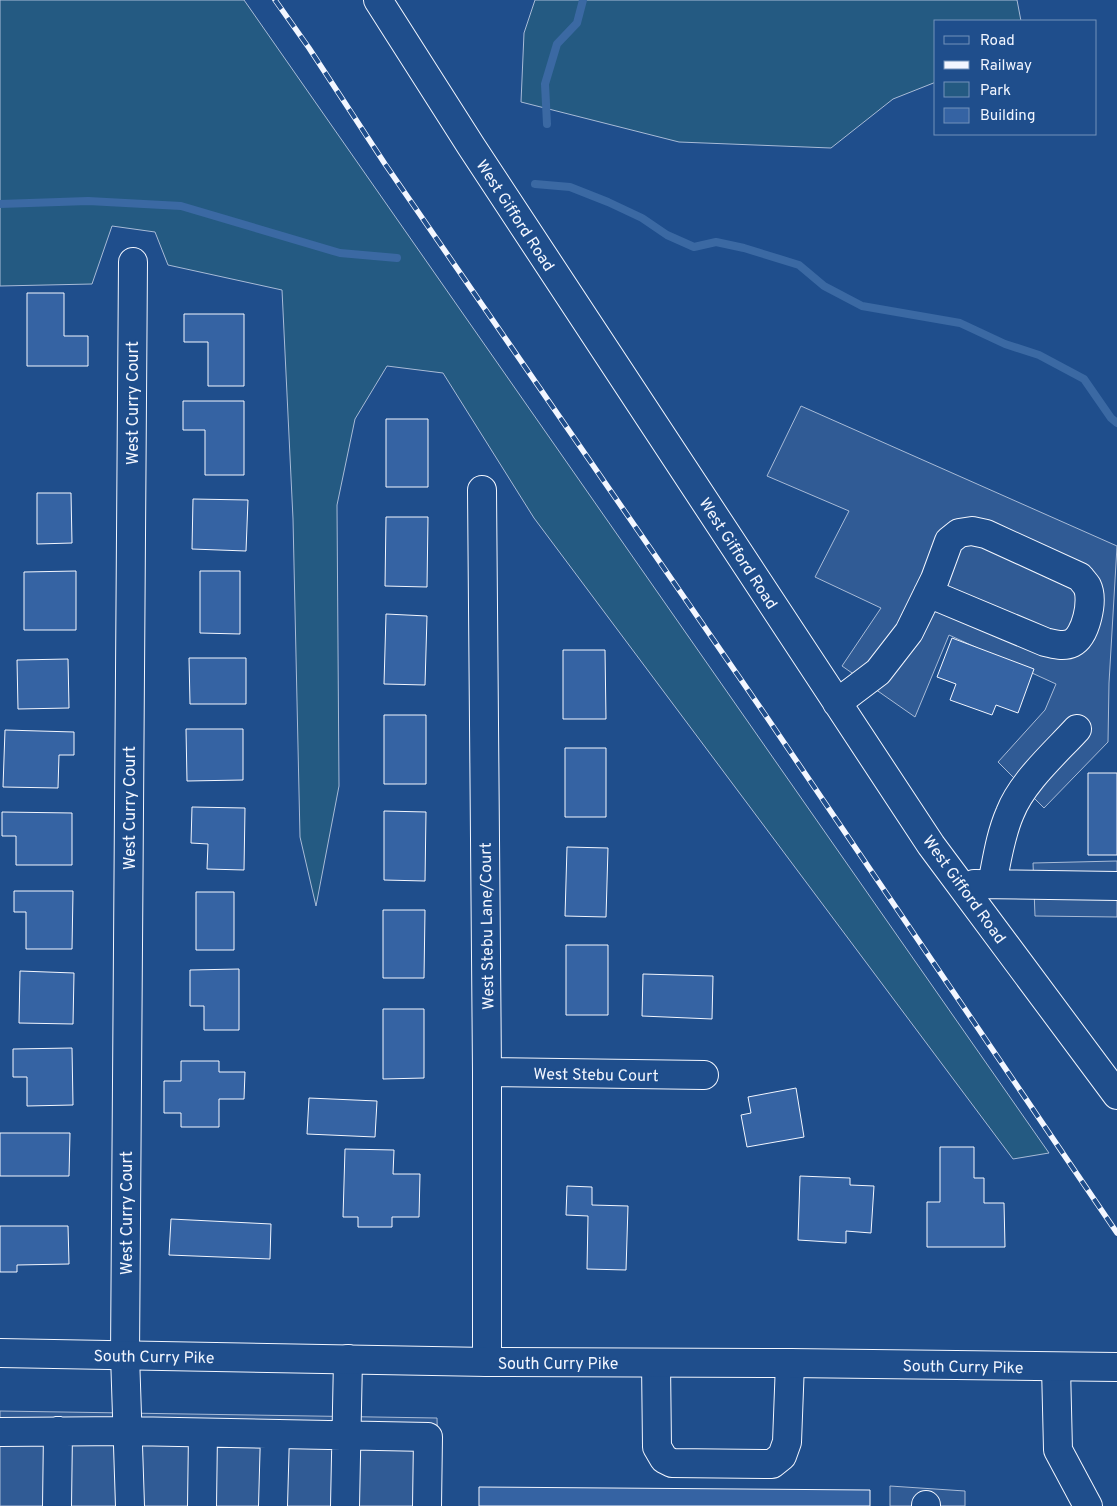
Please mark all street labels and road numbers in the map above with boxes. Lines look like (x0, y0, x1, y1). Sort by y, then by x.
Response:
street label: West Gifford Road (471, 157, 558, 276)
street label: West Curry Court (124, 341, 144, 465)
street label: West Gifford Road (694, 495, 781, 614)
street label: West Curry Court (121, 746, 141, 870)
street label: West Gifford Road (917, 832, 1009, 948)
street label: West Stebu Lane/Court (477, 842, 499, 1010)
street label: West Stebu Court (533, 1065, 659, 1087)
street label: West Curry Court (118, 1151, 138, 1275)
street label: South Curry Pike (93, 1347, 214, 1369)
street label: South Curry Pike (498, 1355, 618, 1375)
street label: South Curry Pike (902, 1357, 1023, 1379)

